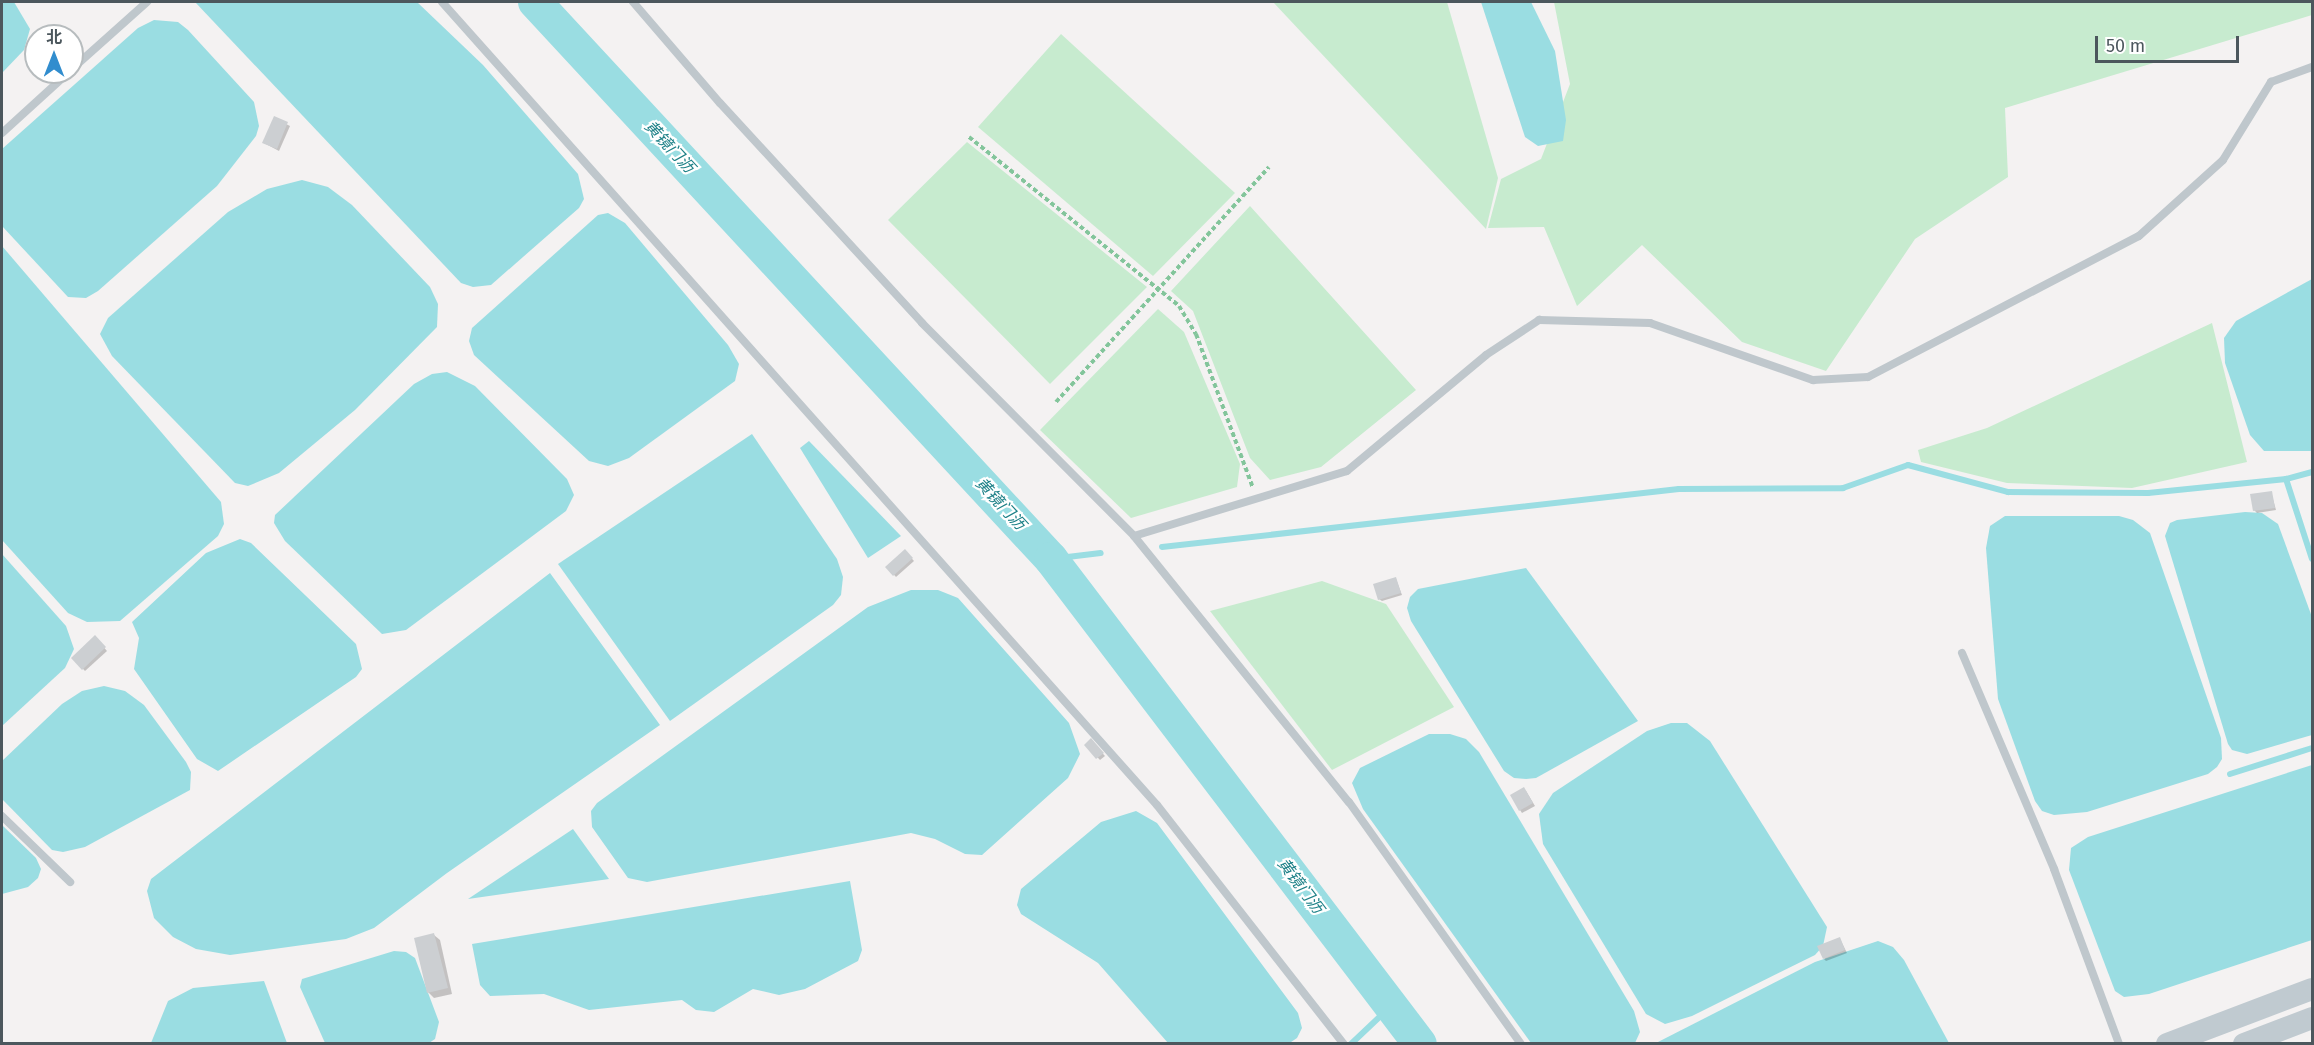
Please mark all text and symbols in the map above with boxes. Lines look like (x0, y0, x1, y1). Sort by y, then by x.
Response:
north arrow (24, 24, 84, 84)
scale bar (2098, 24, 2242, 62)
text: 北 (46, 28, 62, 47)
text: 50 m (2106, 35, 2145, 57)
water label: 黄镜门沥 (640, 117, 698, 177)
water label: 黄镜门沥 (971, 474, 1029, 534)
water label: 黄镜门沥 (1273, 855, 1327, 917)

